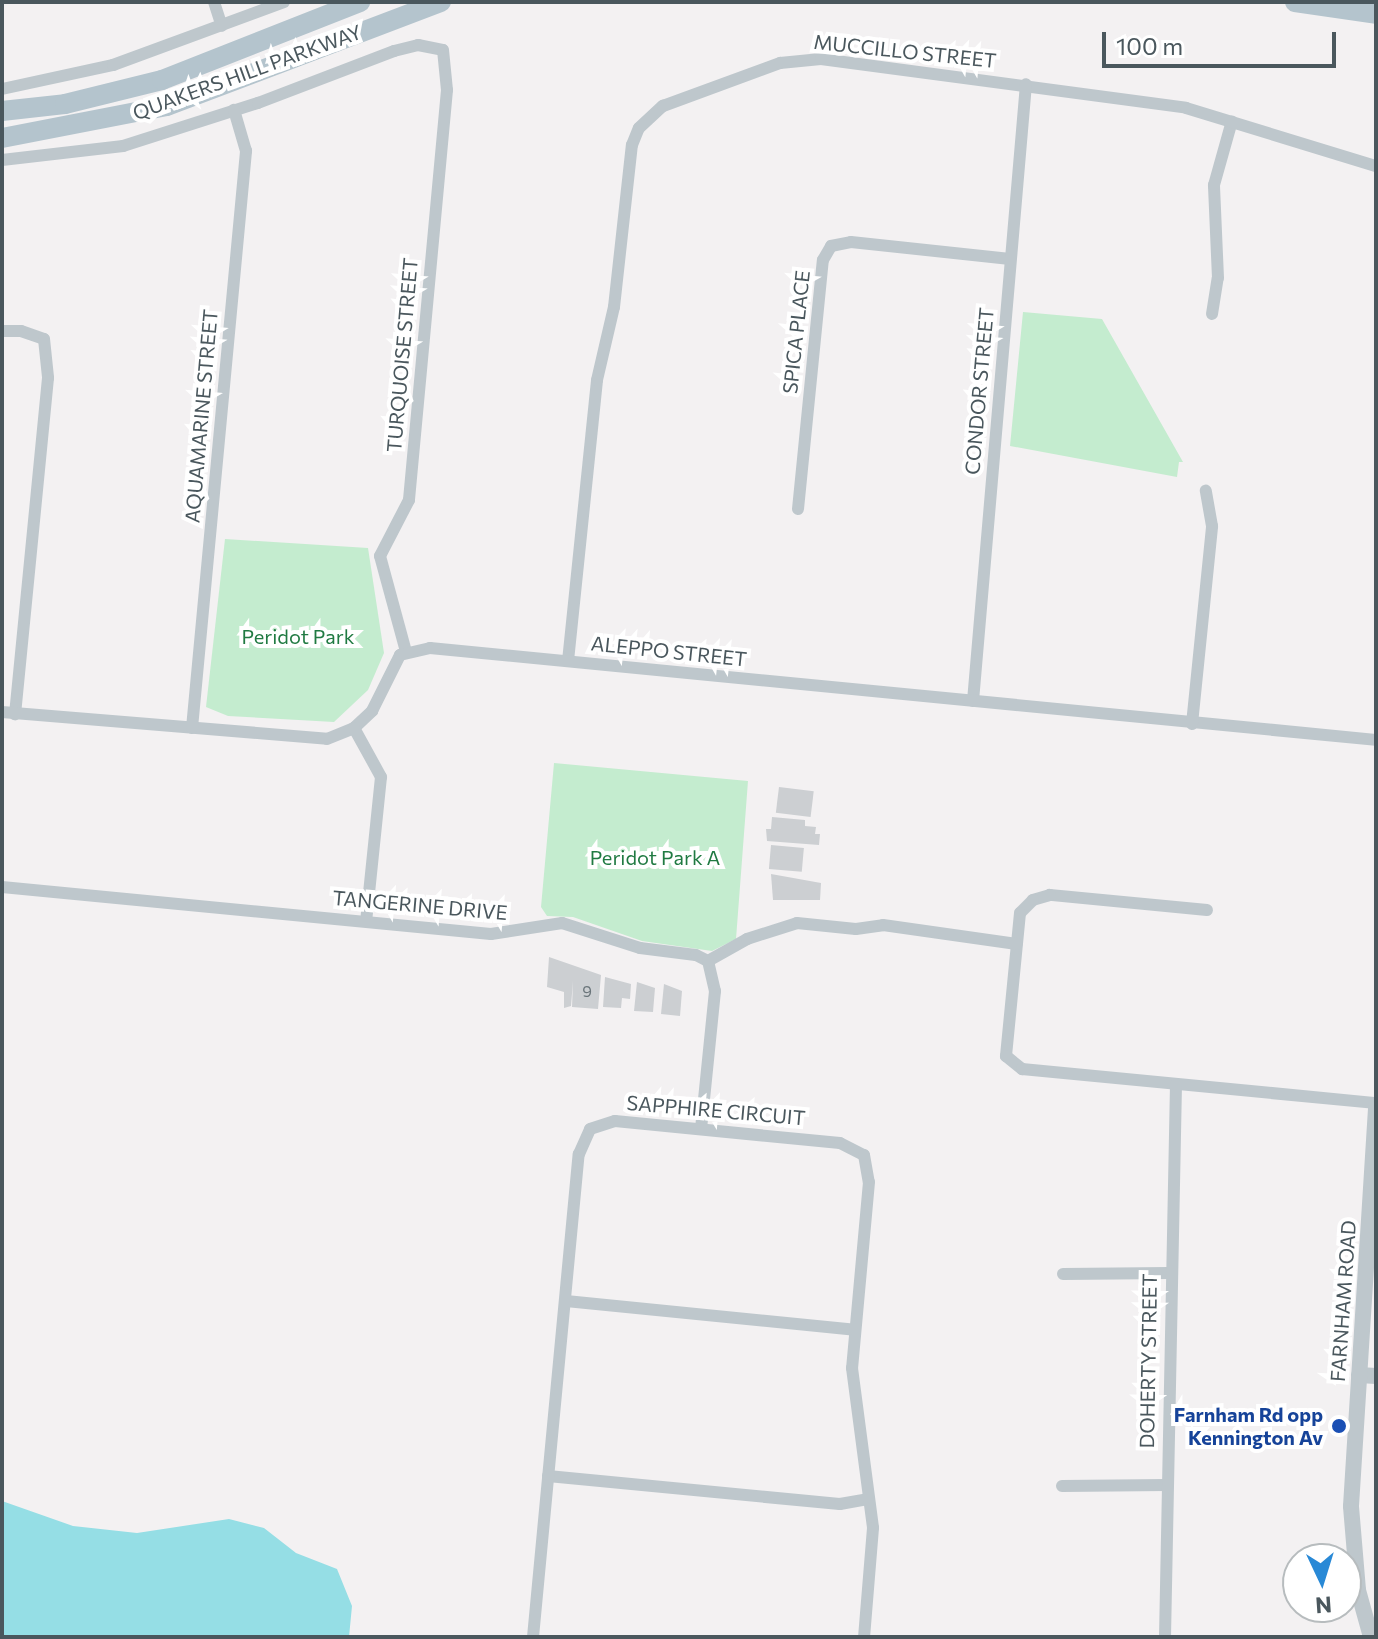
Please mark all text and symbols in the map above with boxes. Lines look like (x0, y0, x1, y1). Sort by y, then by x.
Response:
scale bar (1106, 16, 1340, 66)
street label: QUAKERS HILL PARKWAY (129, 19, 365, 125)
street label: MUCCILLO STREET (813, 29, 997, 73)
text: 100 m (1116, 31, 1183, 60)
street label: TURQUOISE STREET (382, 257, 422, 453)
street label: SPICA PLACE (778, 269, 814, 395)
street label: CONDOR STREET (960, 306, 998, 476)
street label: AQUAMARINE STREET (180, 308, 222, 524)
park label: Peridot Park (241, 624, 355, 648)
street label: ALEPPO STREET (590, 631, 748, 671)
park label: Peridot Park A (590, 845, 720, 869)
street label: TANGERINE DRIVE (332, 885, 508, 925)
house number: 9 (582, 981, 592, 1001)
street label: SAPPHIRE CIRCUIT (626, 1090, 806, 1130)
street label: FARNHAM ROAD (1325, 1219, 1361, 1383)
street label: DOHERTY STREET (1134, 1273, 1162, 1449)
place label: Farnham Rd opp Kennington Av (1174, 1402, 1323, 1449)
marker: Farnham Rd opp Kennington Av (1330, 1417, 1348, 1435)
north arrow (1282, 1543, 1362, 1623)
text: N (1314, 1591, 1333, 1619)

